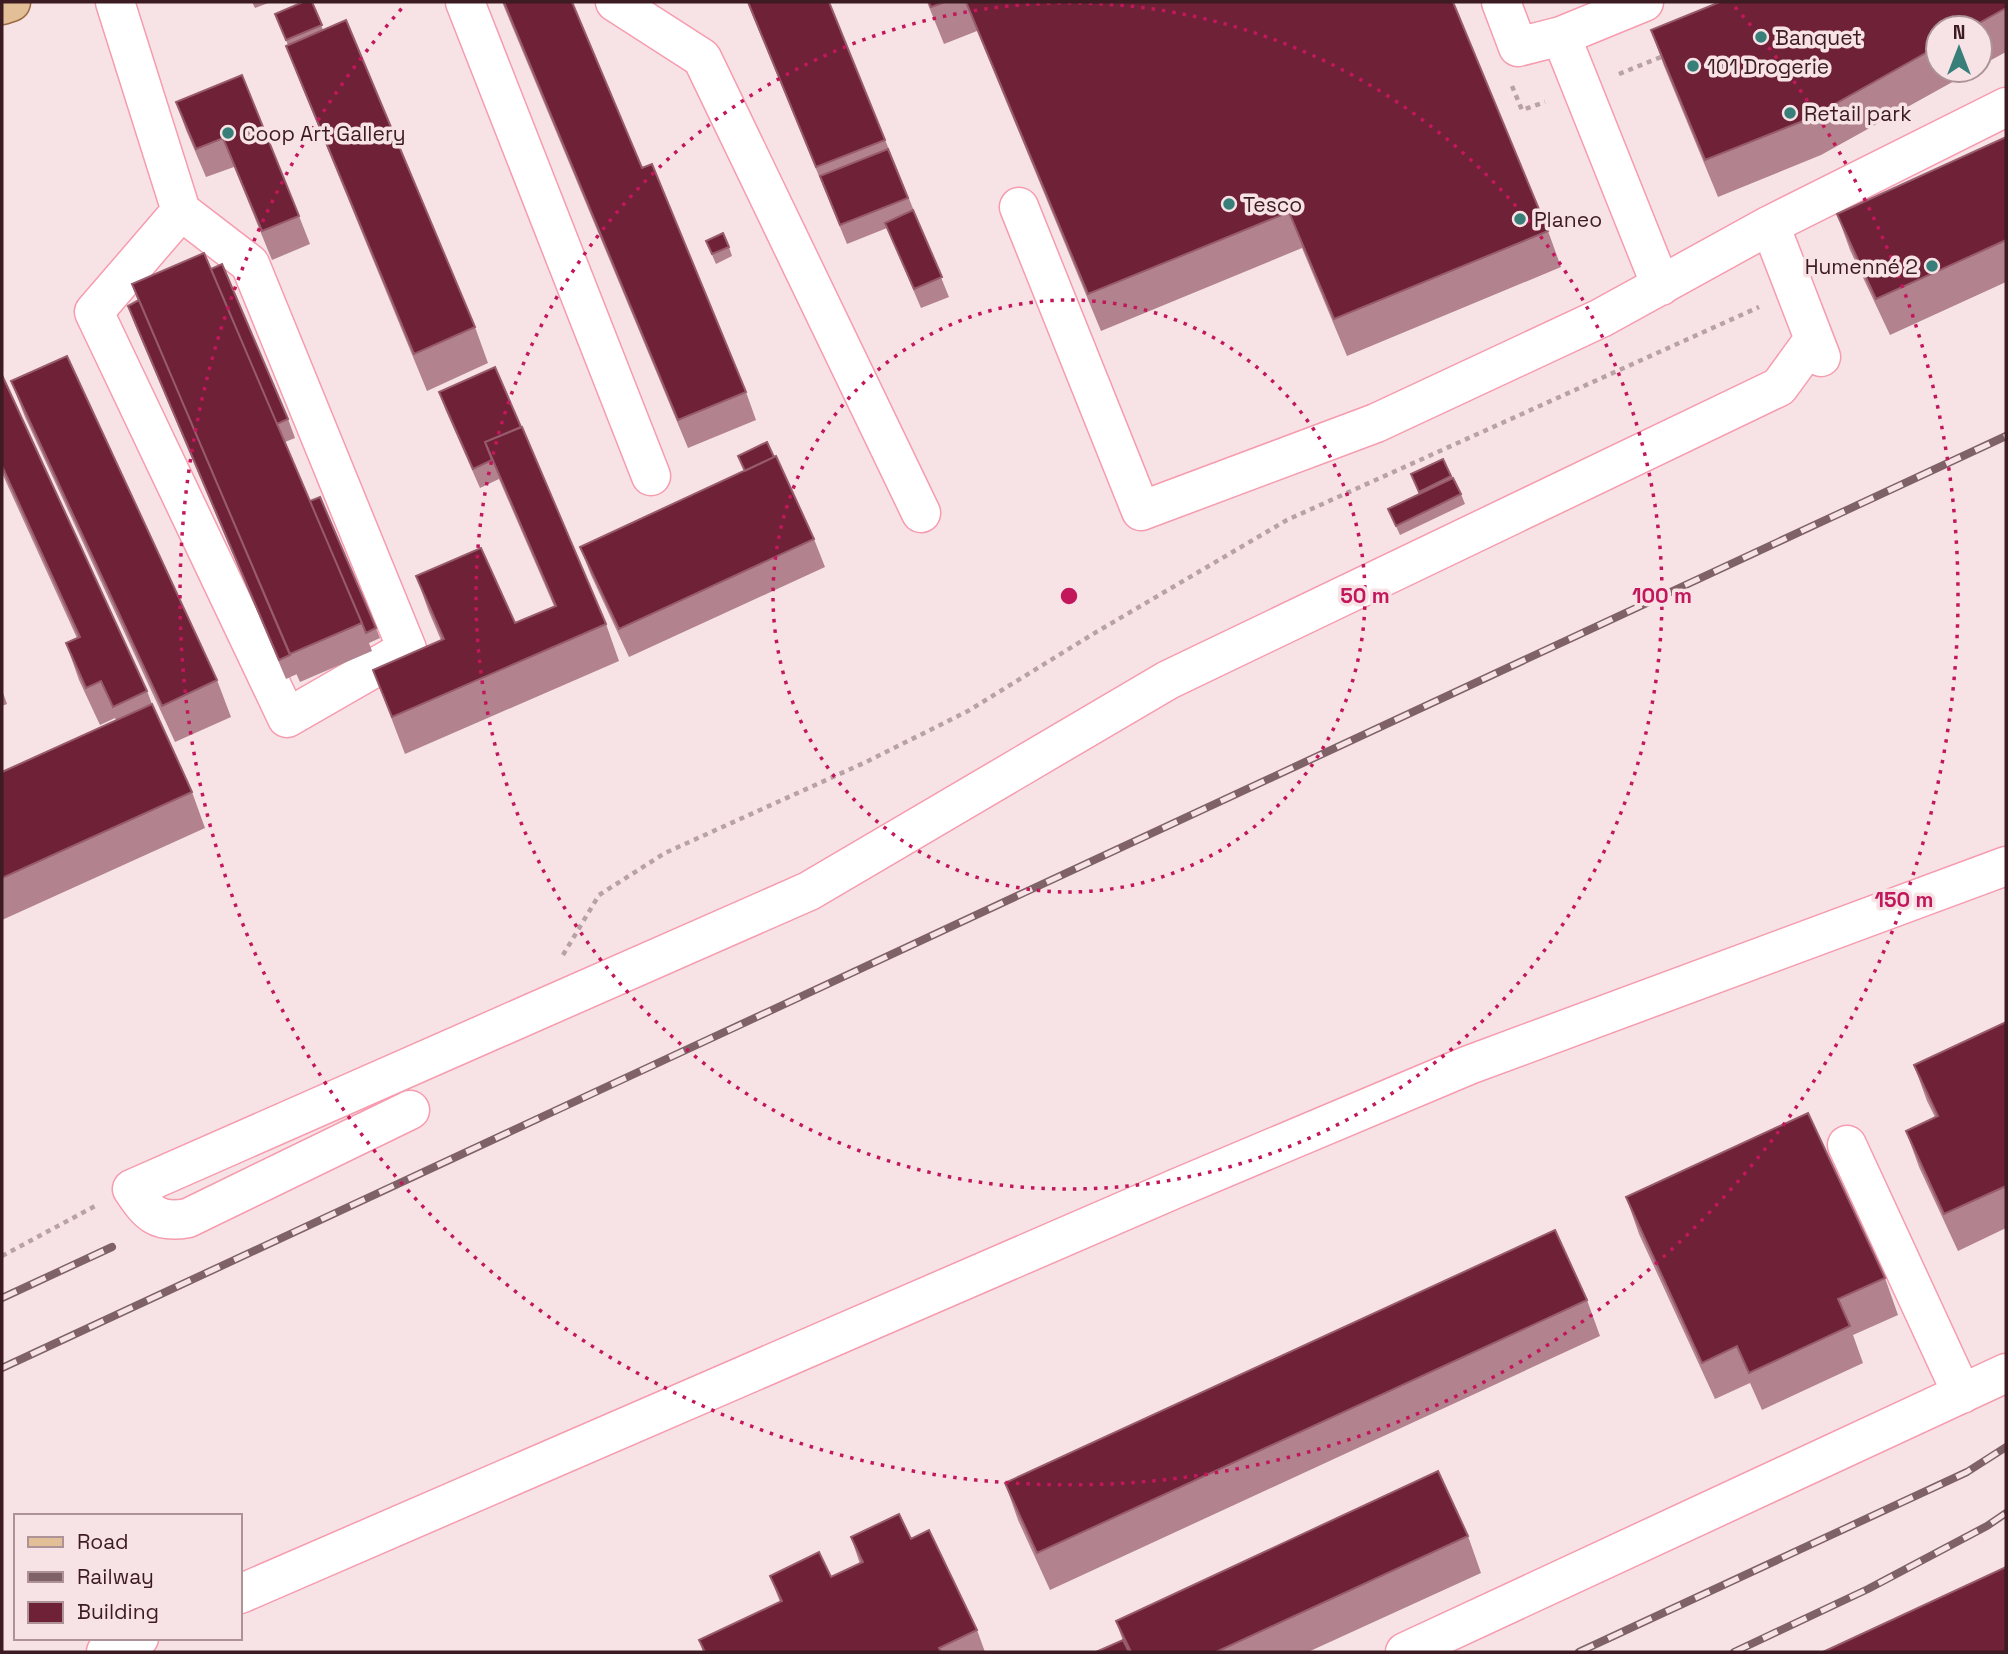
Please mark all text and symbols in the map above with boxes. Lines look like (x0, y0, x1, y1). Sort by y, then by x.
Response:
north arrow (1924, 14, 1994, 84)
text: N (1953, 20, 1965, 45)
place label: Banquet (1775, 24, 1862, 51)
marker: Banquet (1753, 29, 1769, 45)
place label: 101 Drogerie (1707, 53, 1829, 80)
marker: 101 Drogerie (1685, 58, 1701, 74)
place label: Retail park (1804, 100, 1911, 127)
marker: Retail park (1782, 105, 1798, 121)
place label: Coop Art Gallery (242, 120, 406, 147)
marker: Coop Art Gallery (220, 125, 236, 141)
place label: Tesco (1243, 191, 1302, 218)
marker: Tesco (1221, 196, 1237, 212)
place label: Planeo (1534, 206, 1602, 233)
marker: Planeo (1512, 211, 1528, 227)
place label: Humenné 2 (1805, 253, 1918, 280)
marker: Humenné 2 (1924, 258, 1940, 274)
text: 50 m (1340, 582, 1390, 609)
text: 100 m (1632, 582, 1692, 609)
centre of rings (1057, 584, 1081, 608)
text: 150 m (1875, 886, 1933, 913)
legend (14, 1514, 242, 1640)
text: Road (77, 1528, 129, 1555)
text: Railway (77, 1563, 154, 1590)
text: Building (77, 1598, 159, 1625)

